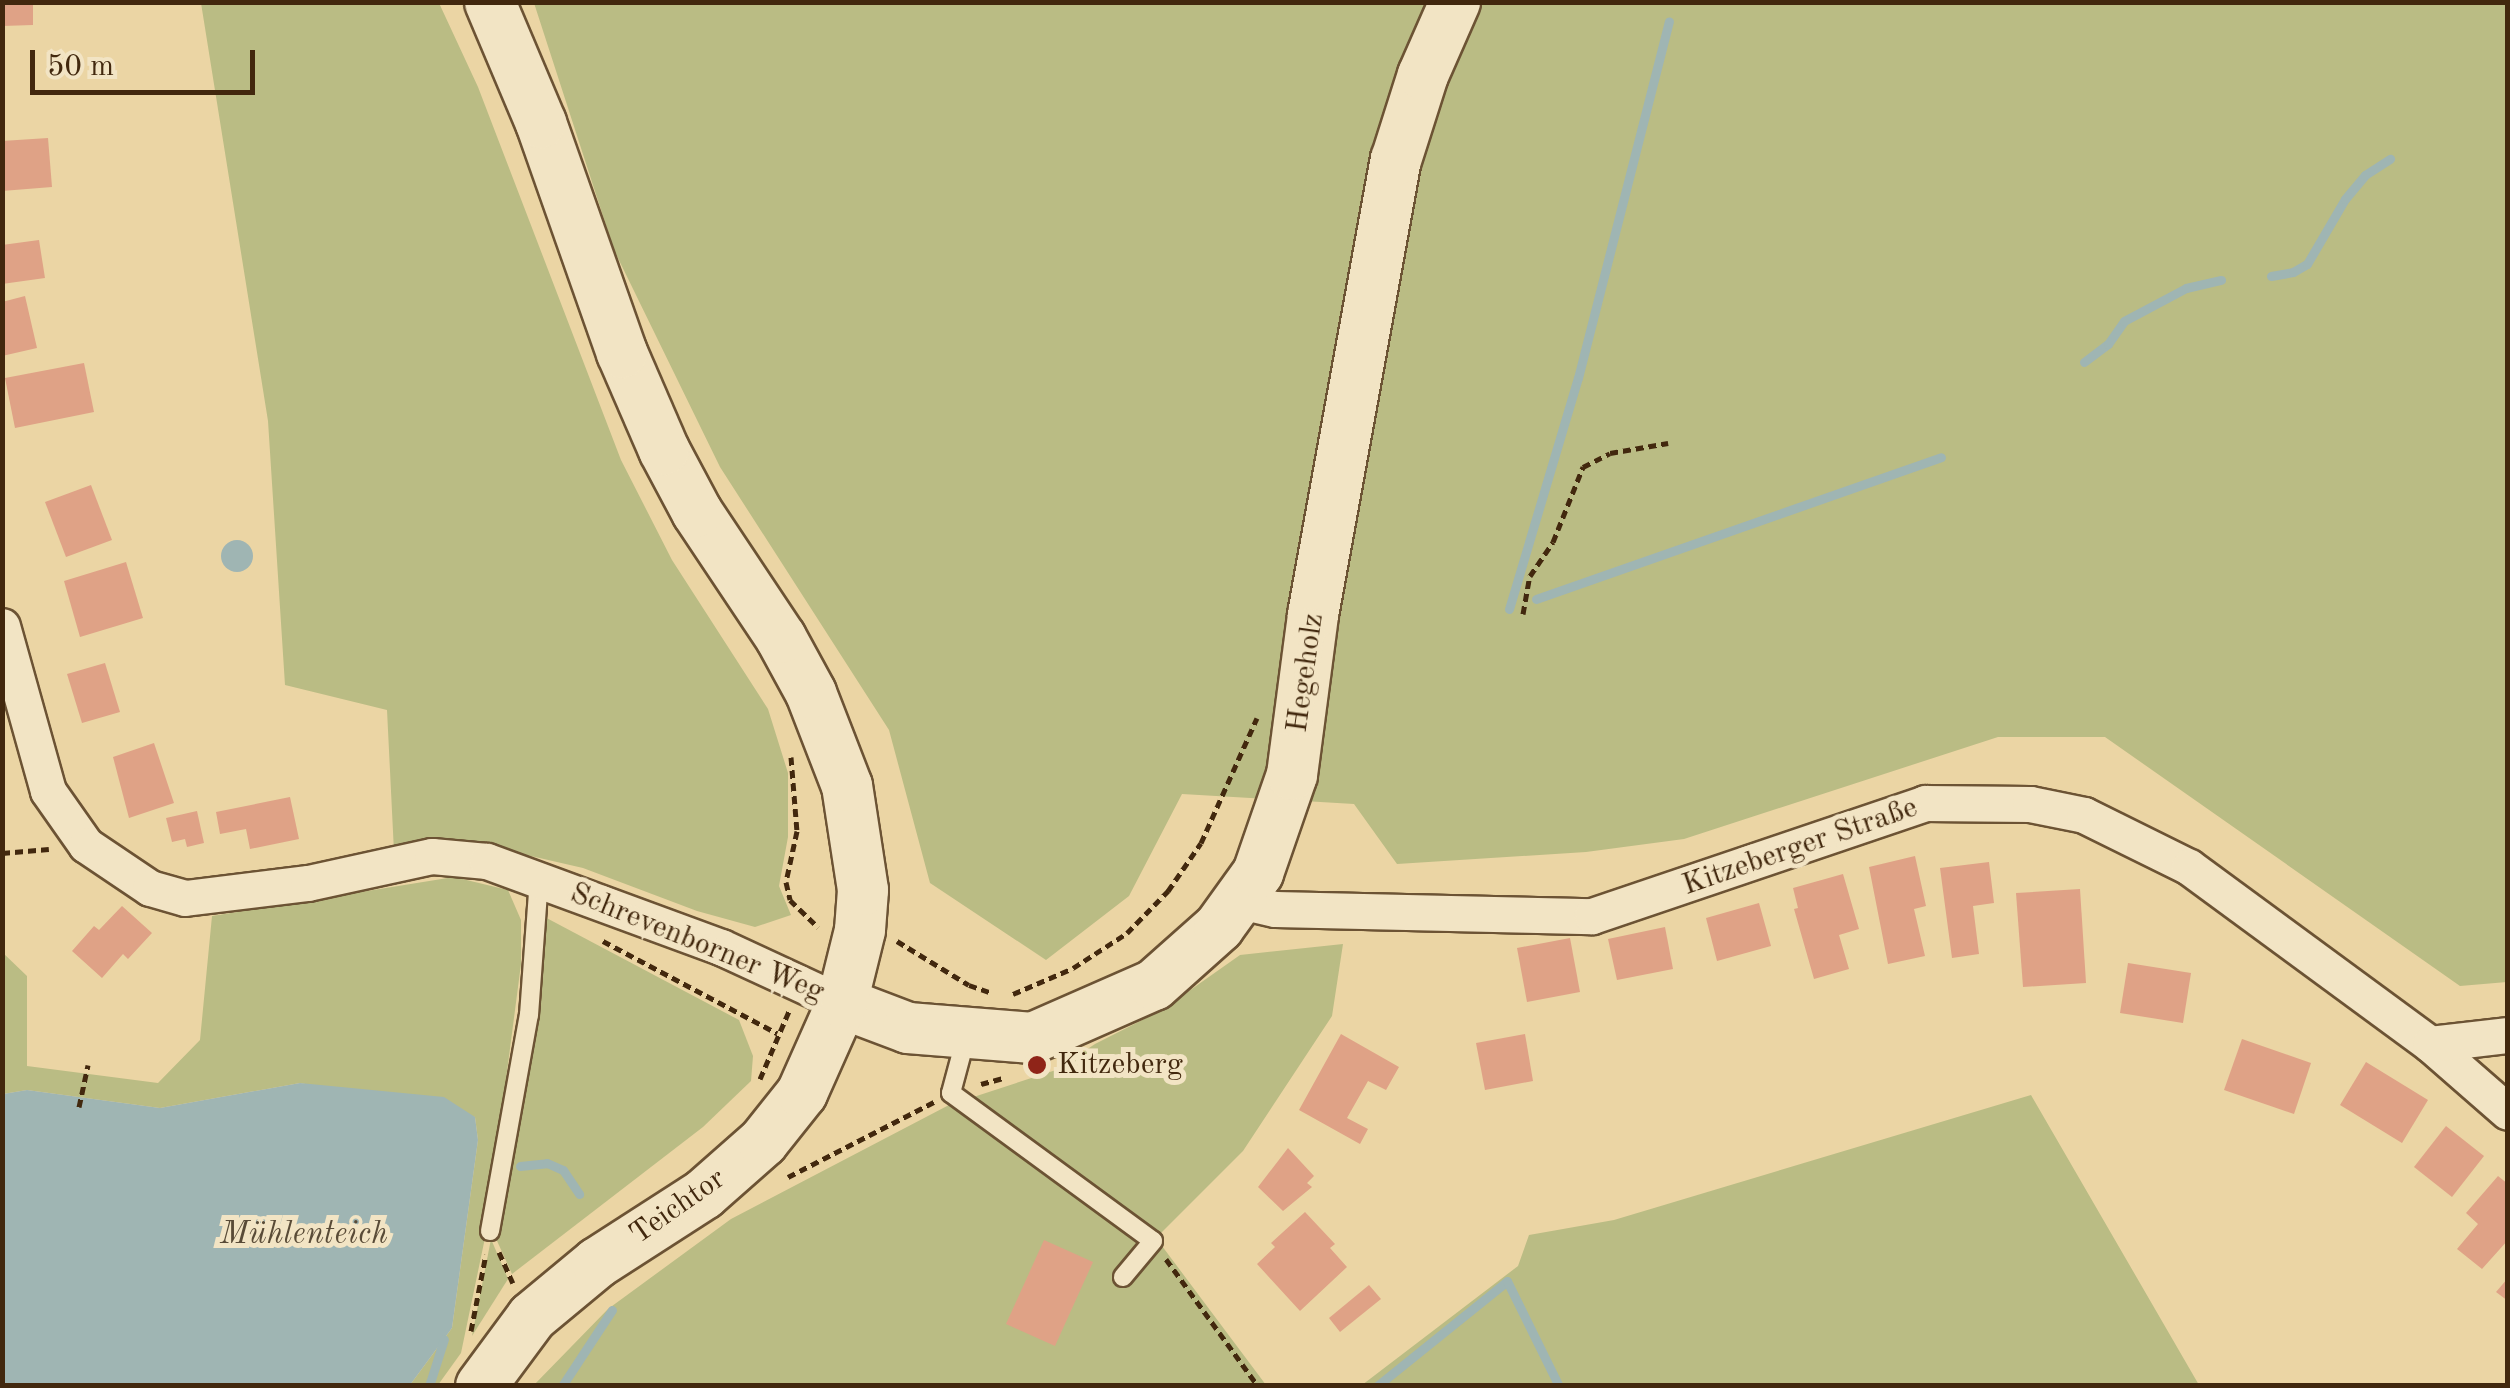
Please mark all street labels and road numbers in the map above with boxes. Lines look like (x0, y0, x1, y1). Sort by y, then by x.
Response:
street label: Hegeholz (1280, 611, 1332, 735)
street label: Kitzeberger Straße (1678, 790, 1922, 904)
street label: Schrevenborner Weg (565, 876, 829, 1010)
street label: Teichtor (623, 1161, 733, 1253)

